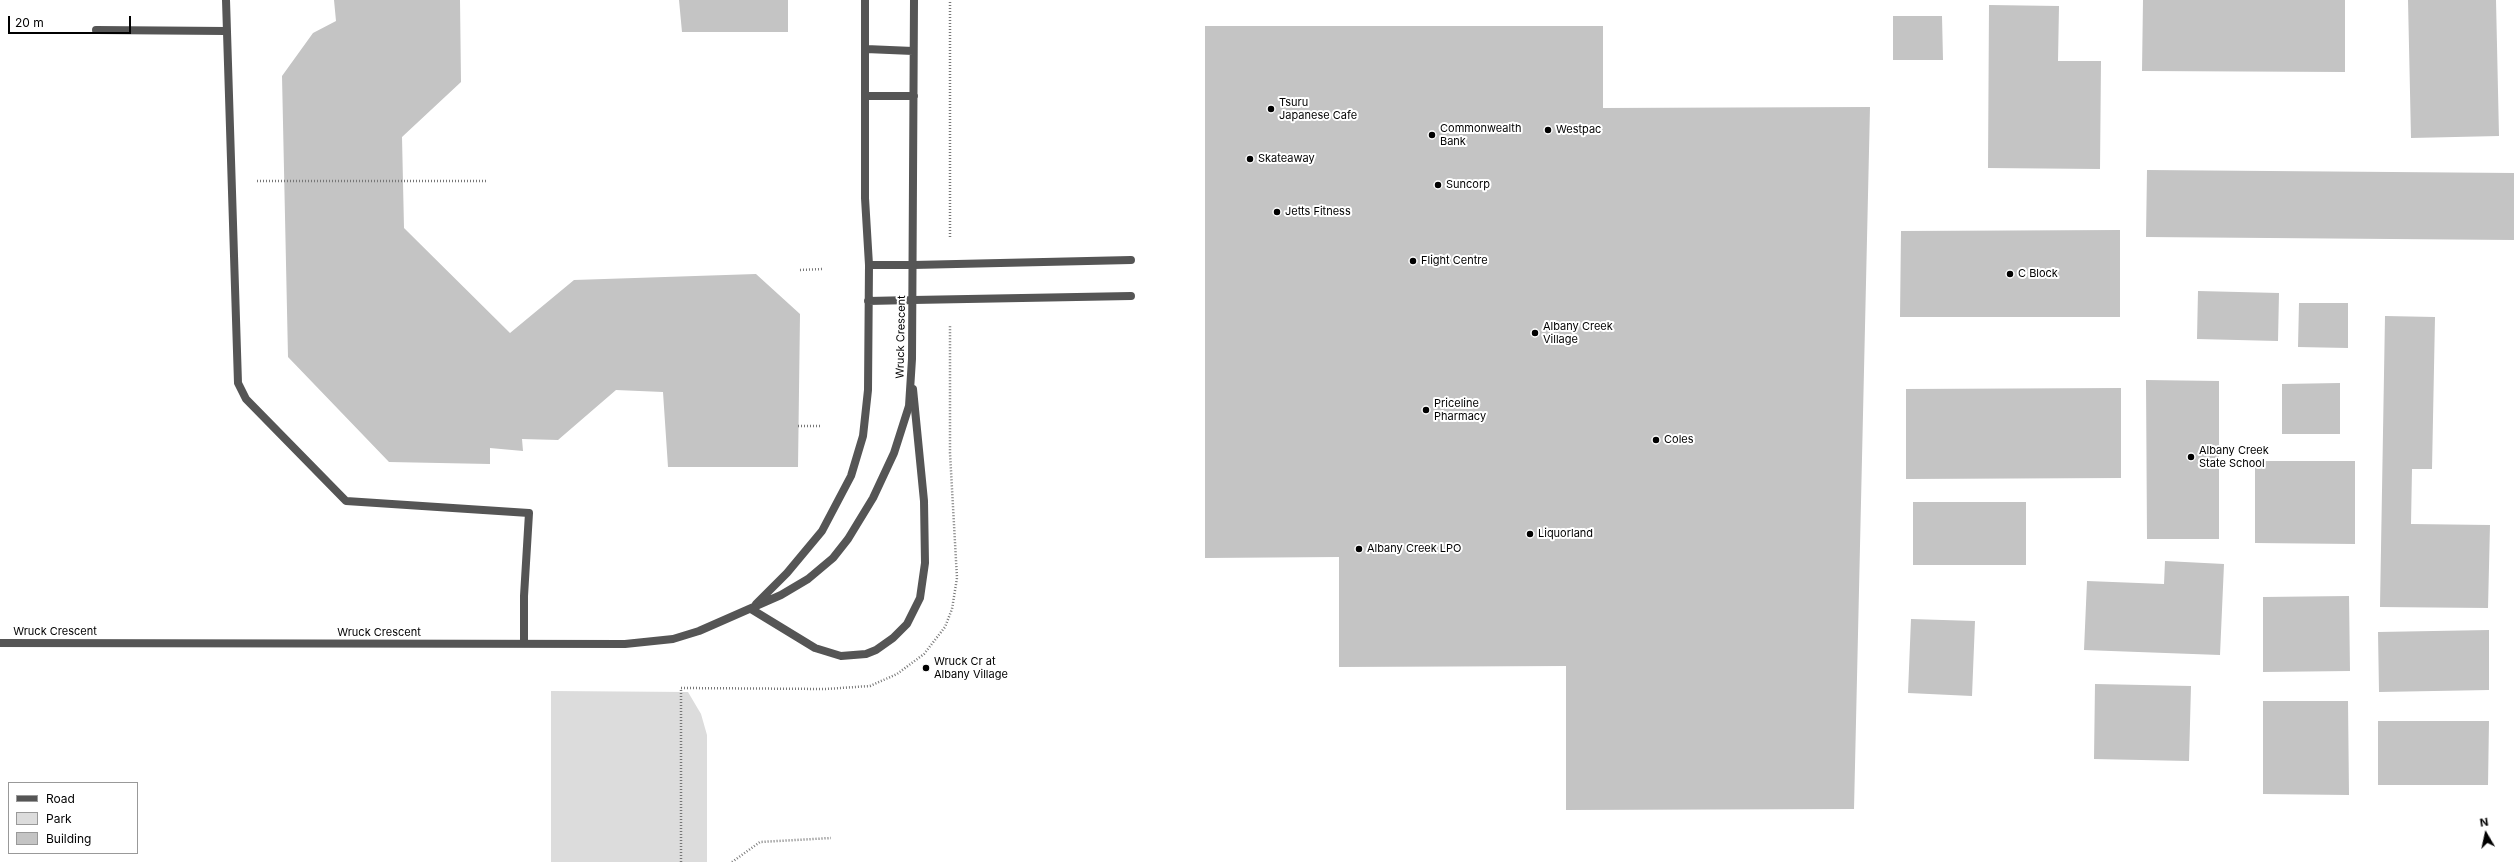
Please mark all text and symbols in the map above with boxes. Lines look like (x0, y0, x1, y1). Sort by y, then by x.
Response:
scale bar (10, 8, 133, 34)
text: 20 m (15, 15, 44, 30)
place label: Tsuru Japanese Cafe (1279, 96, 1357, 122)
marker: Tsuru Japanese Cafe (1266, 104, 1276, 114)
place label: Commonwealth Bank (1440, 122, 1521, 148)
place label: Westpac (1556, 123, 1601, 137)
marker: Westpac (1543, 125, 1553, 135)
marker: Commonwealth Bank (1427, 130, 1437, 140)
place label: Skateaway (1258, 152, 1315, 166)
marker: Skateaway (1245, 154, 1255, 164)
place label: Suncorp (1446, 178, 1490, 192)
marker: Suncorp (1433, 180, 1443, 190)
place label: Jetts Fitness (1285, 205, 1351, 219)
marker: Jetts Fitness (1272, 207, 1282, 217)
place label: Flight Centre (1421, 254, 1488, 268)
marker: Flight Centre (1408, 256, 1418, 266)
place label: C Block (2018, 267, 2058, 281)
marker: C Block (2005, 269, 2015, 279)
street label: Wruck Crescent (894, 295, 908, 379)
place label: Albany Creek Village (1543, 320, 1613, 346)
marker: Albany Creek Village (1530, 328, 1540, 338)
place label: Priceline Pharmacy (1434, 397, 1486, 423)
marker: Priceline Pharmacy (1421, 405, 1431, 415)
place label: Coles (1664, 433, 1694, 447)
marker: Coles (1651, 435, 1661, 445)
place label: Albany Creek State School (2199, 444, 2269, 470)
marker: Albany Creek State School (2186, 452, 2196, 462)
place label: Liquorland (1538, 527, 1593, 541)
marker: Liquorland (1525, 529, 1535, 539)
place label: Albany Creek LPO (1367, 542, 1461, 556)
marker: Albany Creek LPO (1354, 544, 1364, 554)
street label: Wruck Crescent (13, 625, 97, 639)
street label: Wruck Crescent (337, 626, 421, 640)
place label: Wruck Cr at Albany Village (934, 655, 1008, 681)
marker: Wruck Cr at Albany Village (921, 663, 931, 673)
legend (8, 782, 138, 854)
text: Road (46, 791, 75, 806)
text: Park (46, 811, 72, 826)
north arrow (2466, 814, 2506, 854)
text: N (2479, 815, 2489, 830)
text: Building (46, 831, 91, 846)

